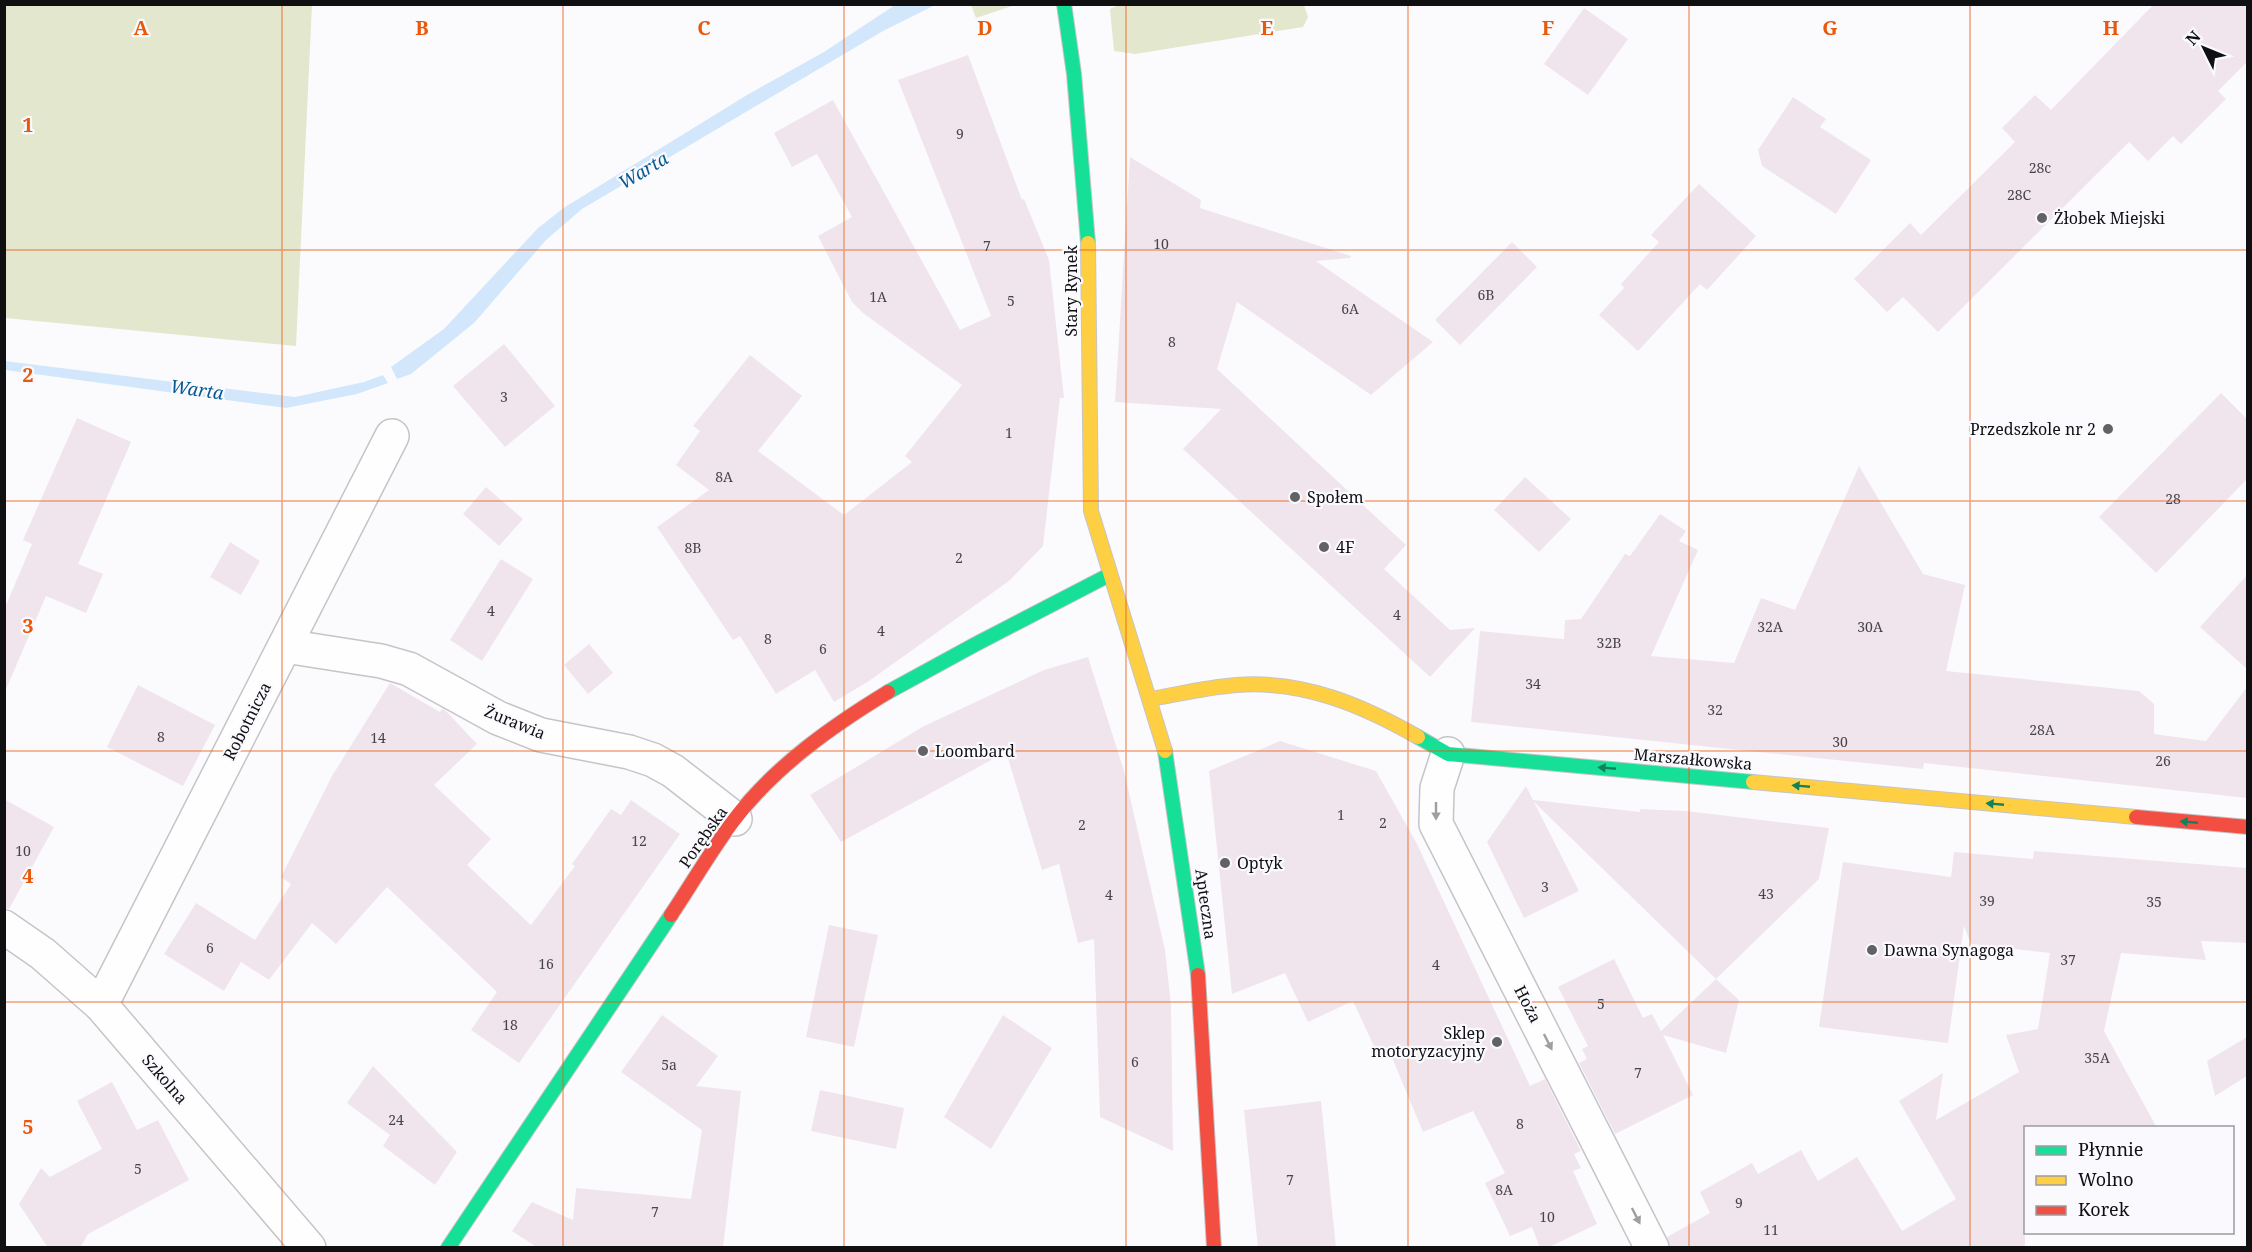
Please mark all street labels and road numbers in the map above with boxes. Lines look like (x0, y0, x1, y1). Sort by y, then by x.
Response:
street label: Stary Rynek (1060, 245, 1082, 337)
street label: Robotnicza (218, 678, 276, 764)
street label: Żurawia (481, 700, 549, 744)
street label: Marszałkowska (1633, 743, 1753, 775)
street label: Porębska (674, 802, 732, 872)
street label: Apteczna (1190, 867, 1222, 941)
street label: Hoża (1509, 982, 1547, 1026)
street label: Szkolna (137, 1049, 193, 1109)

